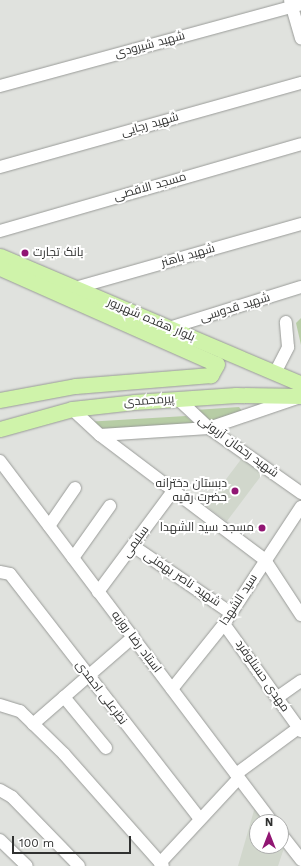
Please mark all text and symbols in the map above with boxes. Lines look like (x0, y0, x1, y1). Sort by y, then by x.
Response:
street label: شهید شیرودی (113, 29, 187, 61)
street label: شهید رجایی (120, 110, 180, 140)
street label: مسجد الاقصی (112, 170, 188, 204)
street label: شهید باهنر (159, 241, 217, 271)
place label: بانک تجارت (33, 246, 83, 260)
marker: بانک تجارت (20, 248, 30, 258)
street label: شهید قدوسی (198, 290, 272, 326)
street label: بلوار هفده شهریور (105, 295, 197, 345)
street label: پیرمحمدی (123, 392, 175, 410)
street label: شهید رحمان آربونی (195, 413, 281, 481)
place label: دبستان دخترانه حضرت رقیه (156, 477, 227, 505)
marker: دبستان دخترانه حضرت رقیه (230, 486, 240, 496)
place label: مسجد سید الشهدا (160, 521, 254, 535)
street label: سلیمی (120, 523, 152, 561)
marker: مسجد سید الشهدا (257, 523, 267, 533)
street label: شهید ناصر بهمنی (141, 548, 223, 610)
street label: سید الشهدا (217, 572, 261, 628)
street label: استاد رضا روزبه (108, 608, 164, 676)
street label: مهدی حسنلوفرد (232, 637, 292, 715)
street label: نظرعلی احمدی (72, 658, 130, 728)
north arrow (249, 814, 289, 854)
text: N (265, 816, 273, 829)
scale bar (14, 828, 133, 854)
text: 100 m (19, 836, 54, 850)

